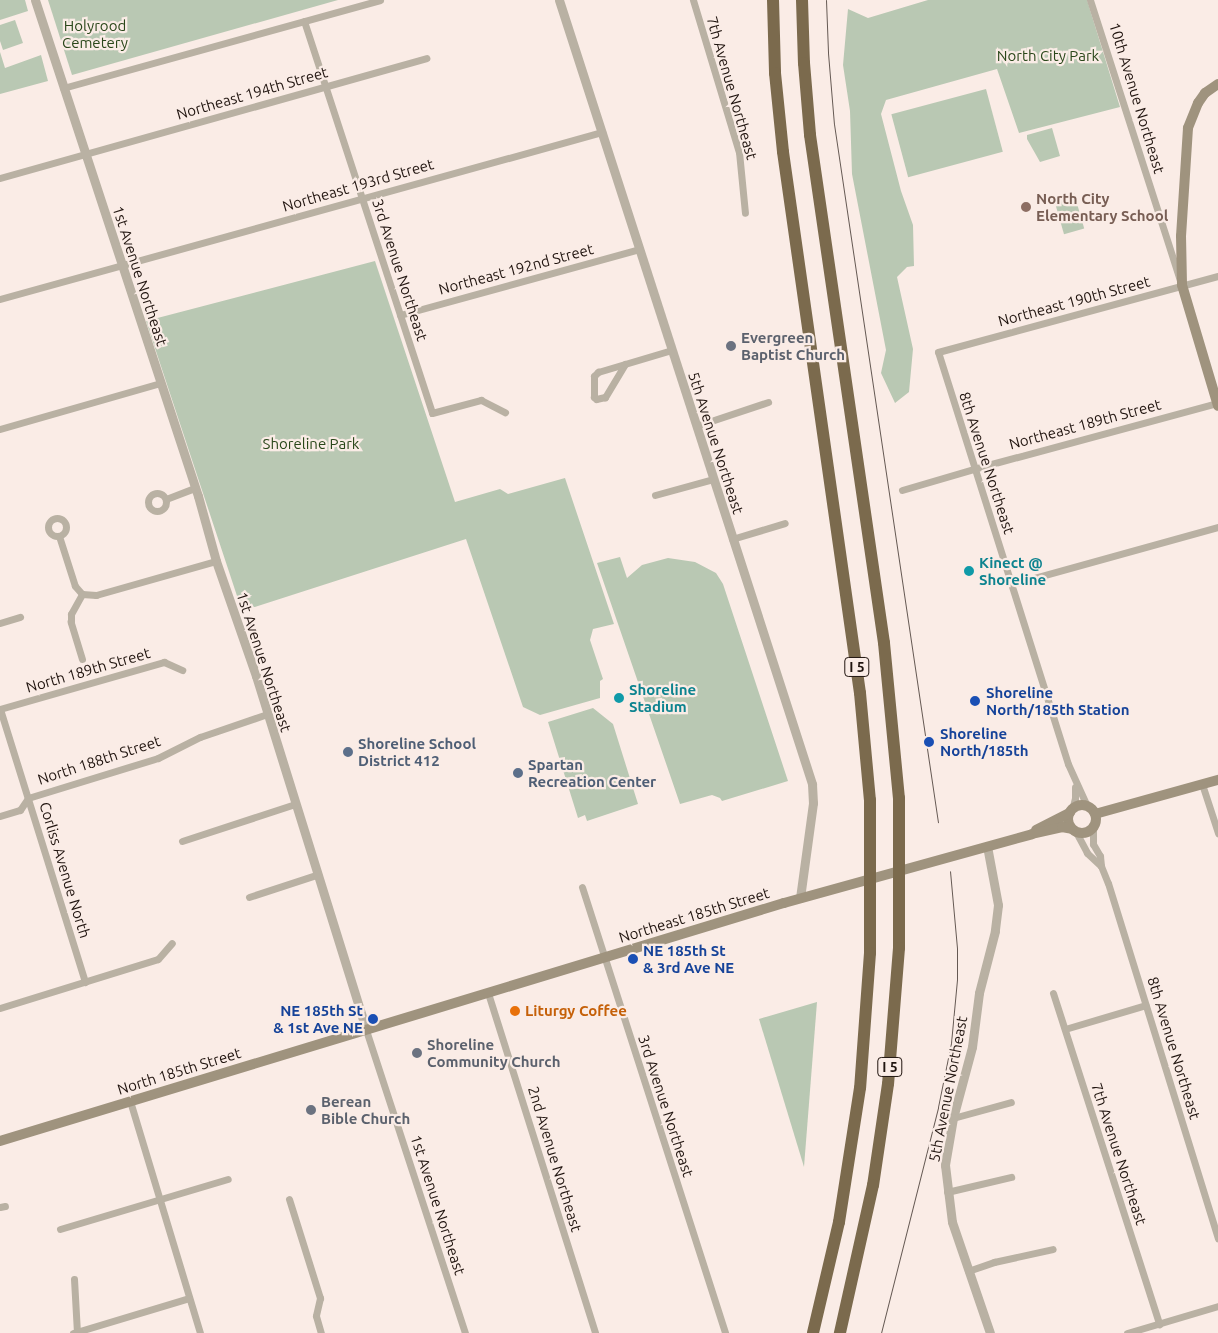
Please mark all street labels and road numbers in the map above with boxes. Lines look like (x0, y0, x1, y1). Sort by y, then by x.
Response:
street label: 7th Avenue Northeast (703, 14, 761, 162)
street label: 10th Avenue Northeast (1105, 20, 1169, 176)
street label: Northeast 194th Street (174, 63, 330, 123)
street label: Northeast 193rd Street (280, 155, 436, 215)
street label: 3rd Avenue Northeast (369, 197, 431, 343)
street label: 1st Avenue Northeast (109, 204, 171, 348)
street label: Northeast 192nd Street (437, 240, 595, 298)
street label: Northeast 190th Street (996, 272, 1152, 330)
street label: 5th Avenue Northeast (685, 370, 747, 516)
street label: 8th Avenue Northeast (956, 390, 1018, 536)
street label: Northeast 189th Street (1007, 395, 1163, 453)
street label: 1st Avenue Northeast (233, 590, 295, 734)
street label: North 189th Street (24, 644, 152, 696)
road number: I 5 (843, 656, 871, 679)
street label: North 188th Street (35, 732, 163, 788)
street label: Corliss Avenue North (36, 800, 94, 940)
street label: Northeast 185th Street (616, 883, 772, 947)
street label: 8th Avenue Northeast (1144, 974, 1204, 1122)
street label: 5th Avenue Northeast (925, 1014, 971, 1164)
street label: 3rd Avenue Northeast (635, 1033, 697, 1179)
street label: North 185th Street (115, 1044, 243, 1098)
road number: I 5 (876, 1056, 904, 1078)
street label: 7th Avenue Northeast (1088, 1081, 1150, 1227)
street label: 2nd Avenue Northeast (524, 1084, 586, 1234)
street label: 1st Avenue Northeast (407, 1133, 469, 1277)

